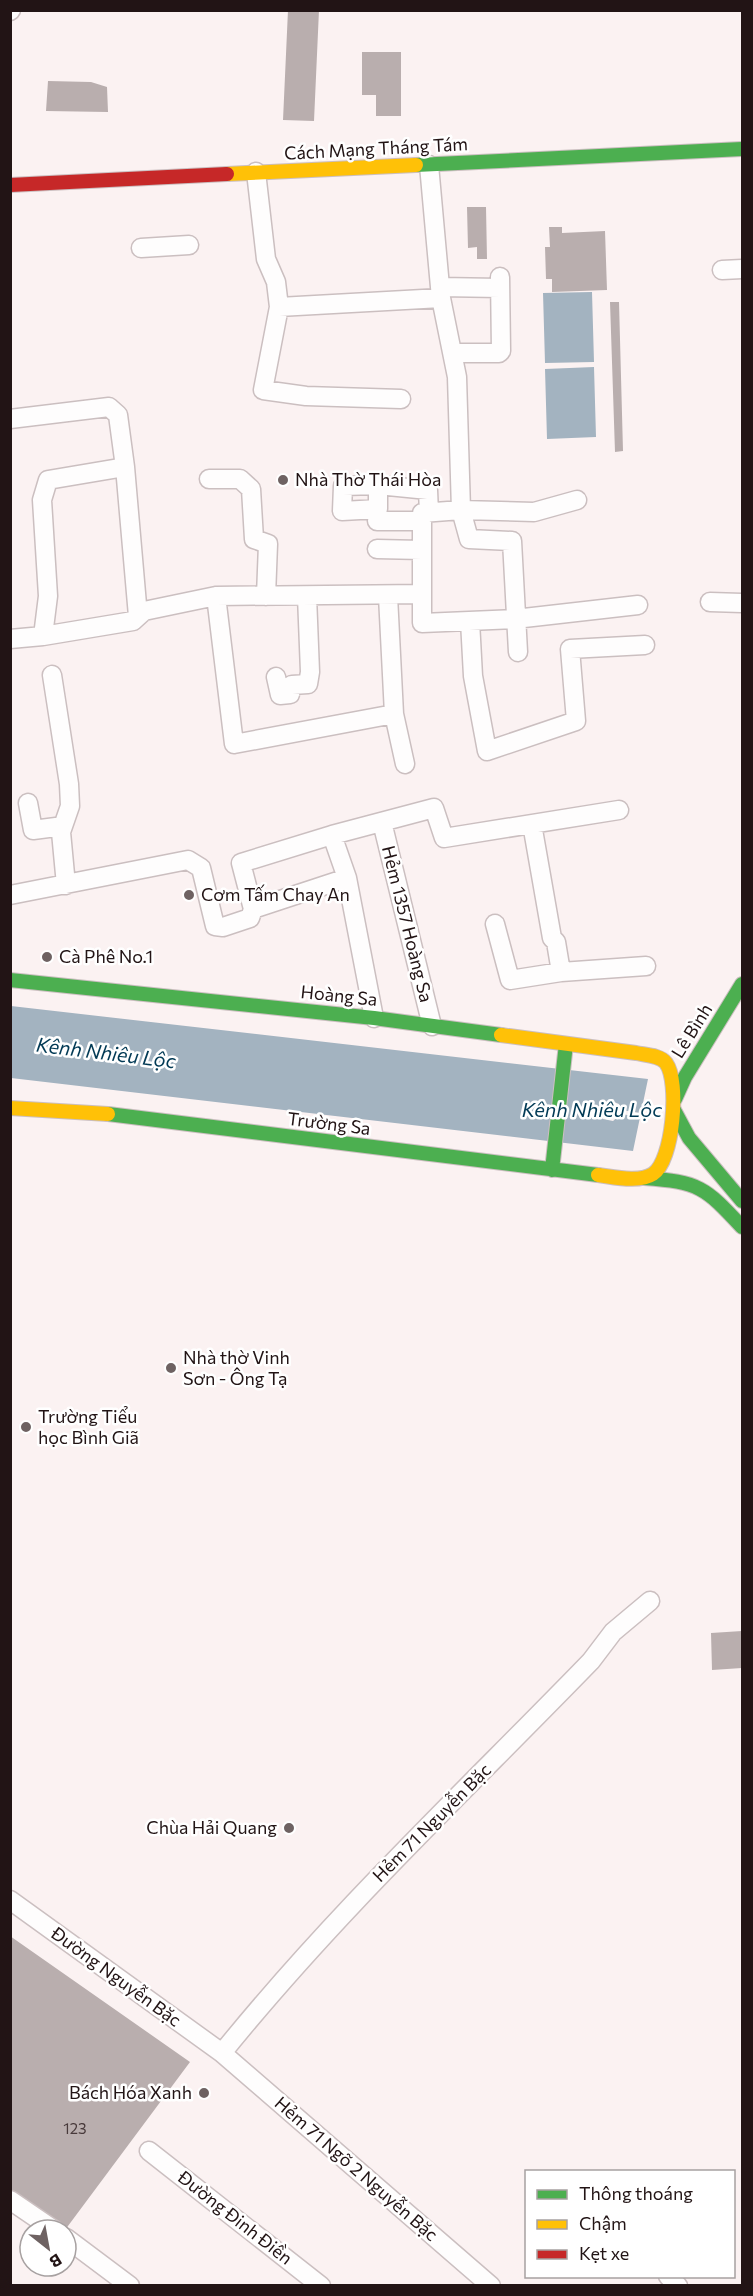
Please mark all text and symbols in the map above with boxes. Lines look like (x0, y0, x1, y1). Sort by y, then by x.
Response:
street label: Cách Mạng Tháng Tám (284, 132, 468, 164)
place label: Nhà Thờ Thái Hòa (295, 468, 441, 490)
marker: Nhà Thờ Thái Hòa (276, 473, 290, 487)
street label: Hẻm 1357 Hoàng Sa (378, 843, 438, 1004)
place label: Cơm Tấm Chay An (201, 883, 350, 905)
marker: Cơm Tấm Chay An (182, 888, 196, 902)
place label: Cà Phê No.1 (59, 945, 153, 967)
marker: Cà Phê No.1 (40, 950, 54, 964)
street label: Hoàng Sa (300, 980, 379, 1010)
street label: Lê Bình (666, 999, 716, 1062)
water label: Kênh Nhiêu Lộc (35, 1032, 177, 1072)
water label: Kênh Nhiêu Lộc (522, 1097, 662, 1121)
street label: Trường Sa (286, 1107, 372, 1139)
place label: Nhà thờ Vinh Sơn - Ông Tạ (183, 1346, 290, 1389)
marker: Nhà thờ Vinh Sơn - Ông Tạ (164, 1361, 178, 1375)
place label: Trường Tiểu học Bình Giã (38, 1405, 139, 1448)
marker: Trường Tiểu học Bình Giã (19, 1420, 33, 1434)
street label: Hẻm 71 Nguyễn Bặc (368, 1758, 495, 1886)
place label: Chùa Hải Quang (146, 1816, 277, 1838)
marker: Chùa Hải Quang (282, 1821, 296, 1835)
street label: Đường Nguyễn Bặc (47, 1921, 186, 2031)
place label: Bách Hóa Xanh (69, 2081, 192, 2103)
marker: Bách Hóa Xanh (197, 2086, 211, 2100)
street label: Hẻm 71 Ngõ 2 Nguyễn Bặc (271, 2091, 443, 2245)
house number: 123 (63, 2119, 87, 2137)
street label: Đường Đinh Điền (173, 2165, 297, 2269)
legend (525, 2170, 735, 2278)
text: Thông thoáng (579, 2182, 693, 2204)
text: Chậm (579, 2212, 627, 2234)
north arrow (18, 2218, 78, 2278)
text: Kẹt xe (579, 2242, 629, 2264)
text: B (46, 2250, 65, 2272)

